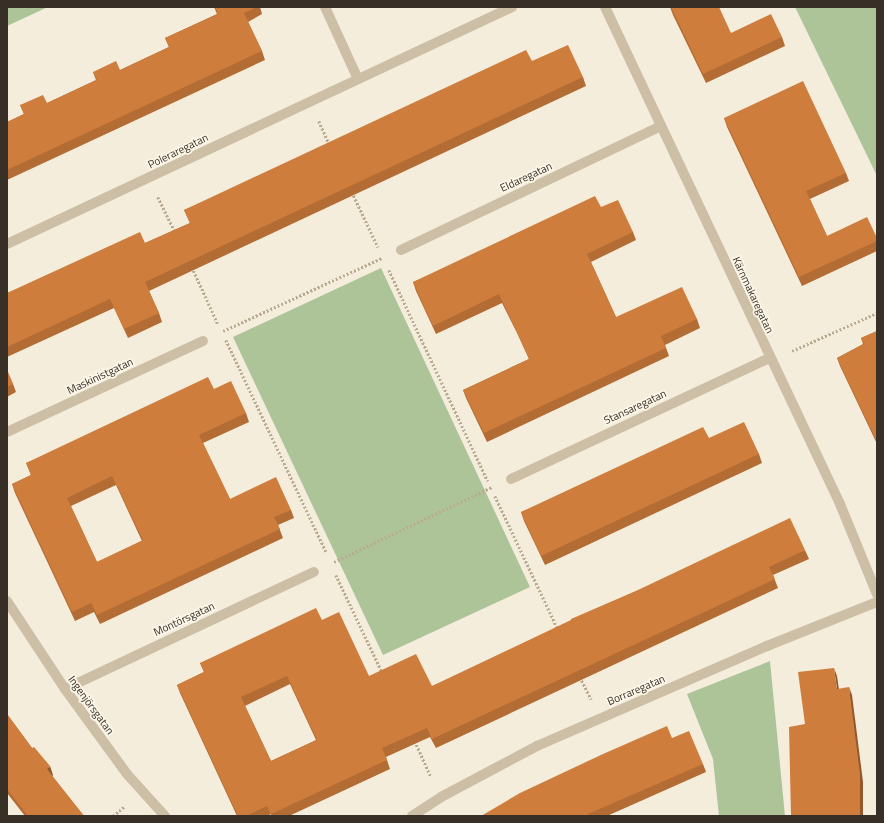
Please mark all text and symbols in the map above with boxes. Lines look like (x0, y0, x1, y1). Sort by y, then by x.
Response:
street label: Poleraregatan (146, 131, 210, 171)
street label: Eldaregatan (498, 159, 554, 195)
street label: Kärnmakaregatan (730, 255, 776, 335)
street label: Maskinistgatan (65, 355, 135, 397)
street label: Stansaregatan (602, 387, 668, 427)
street label: Montörsgatan (151, 599, 217, 639)
street label: Borraregatan (605, 672, 667, 708)
street label: Ingenjörsgatan (65, 673, 117, 737)

